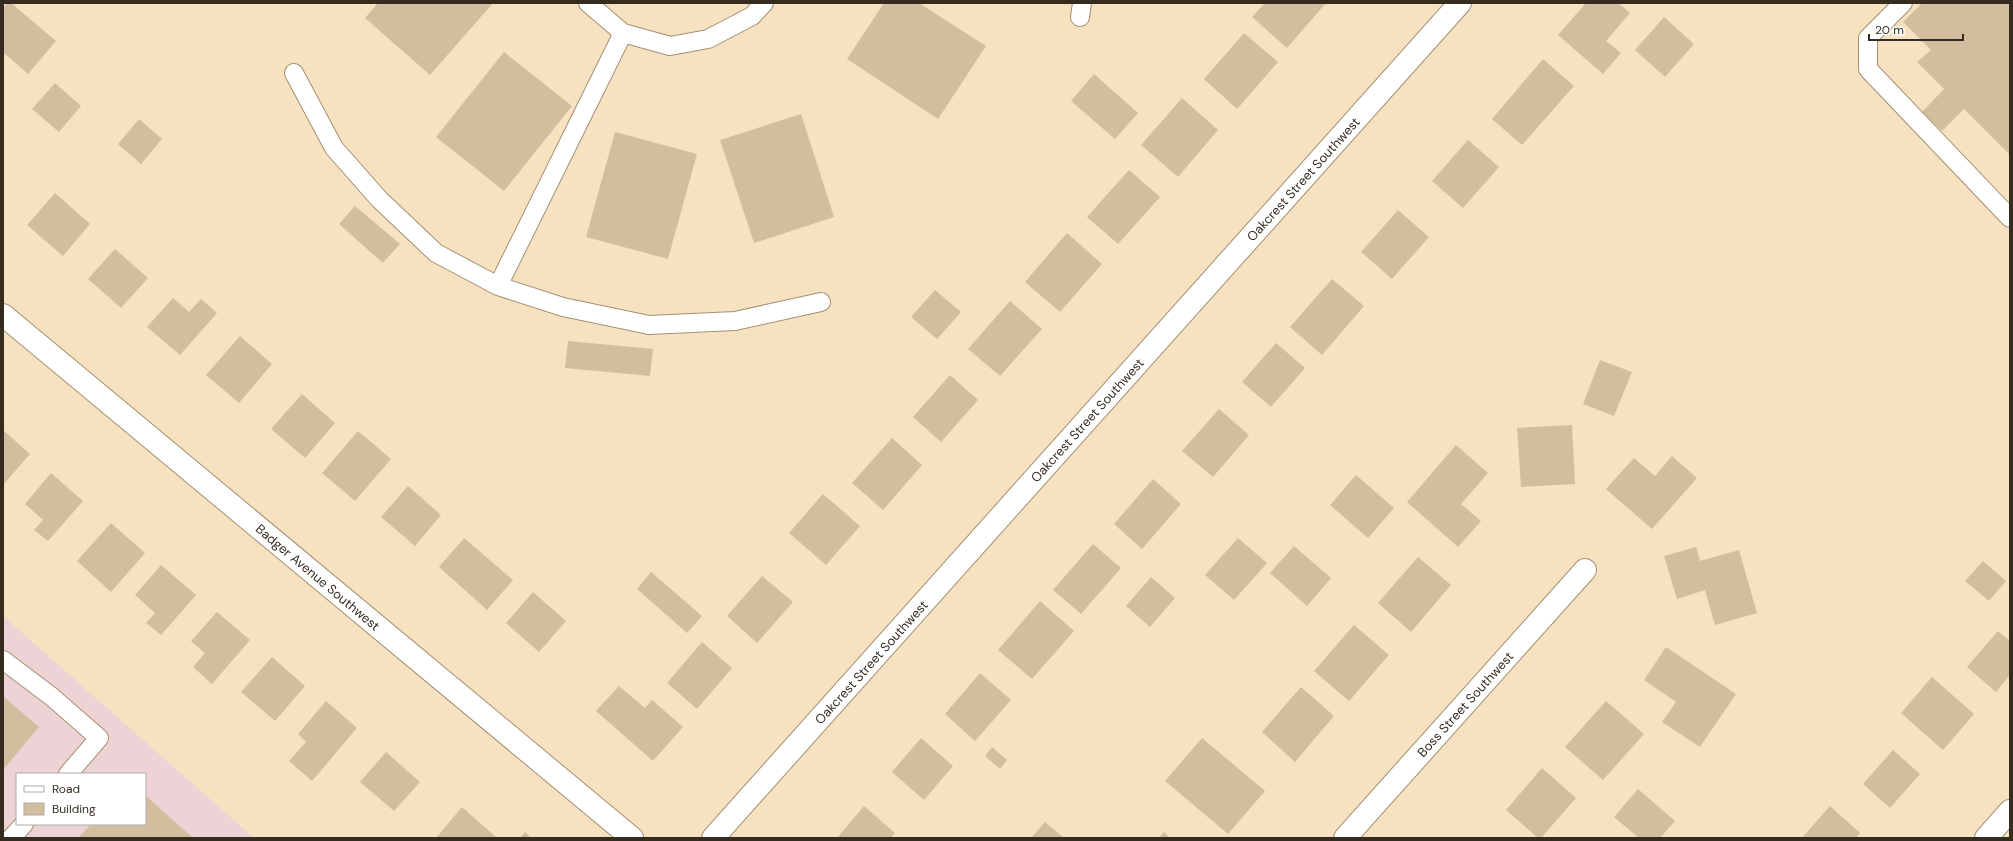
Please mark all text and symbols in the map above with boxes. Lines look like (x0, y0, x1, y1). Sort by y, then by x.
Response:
scale bar (1869, 16, 1963, 42)
text: 20 m (1875, 22, 1904, 38)
street label: Oakcrest Street Southwest (1243, 114, 1364, 245)
street label: Oakcrest Street Southwest (1027, 355, 1148, 486)
street label: Badger Avenue Southwest (252, 520, 383, 634)
street label: Oakcrest Street Southwest (811, 597, 932, 728)
street label: Boss Street Southwest (1414, 648, 1517, 761)
legend (16, 773, 146, 825)
text: Road (52, 781, 80, 797)
text: Building (52, 801, 96, 817)

